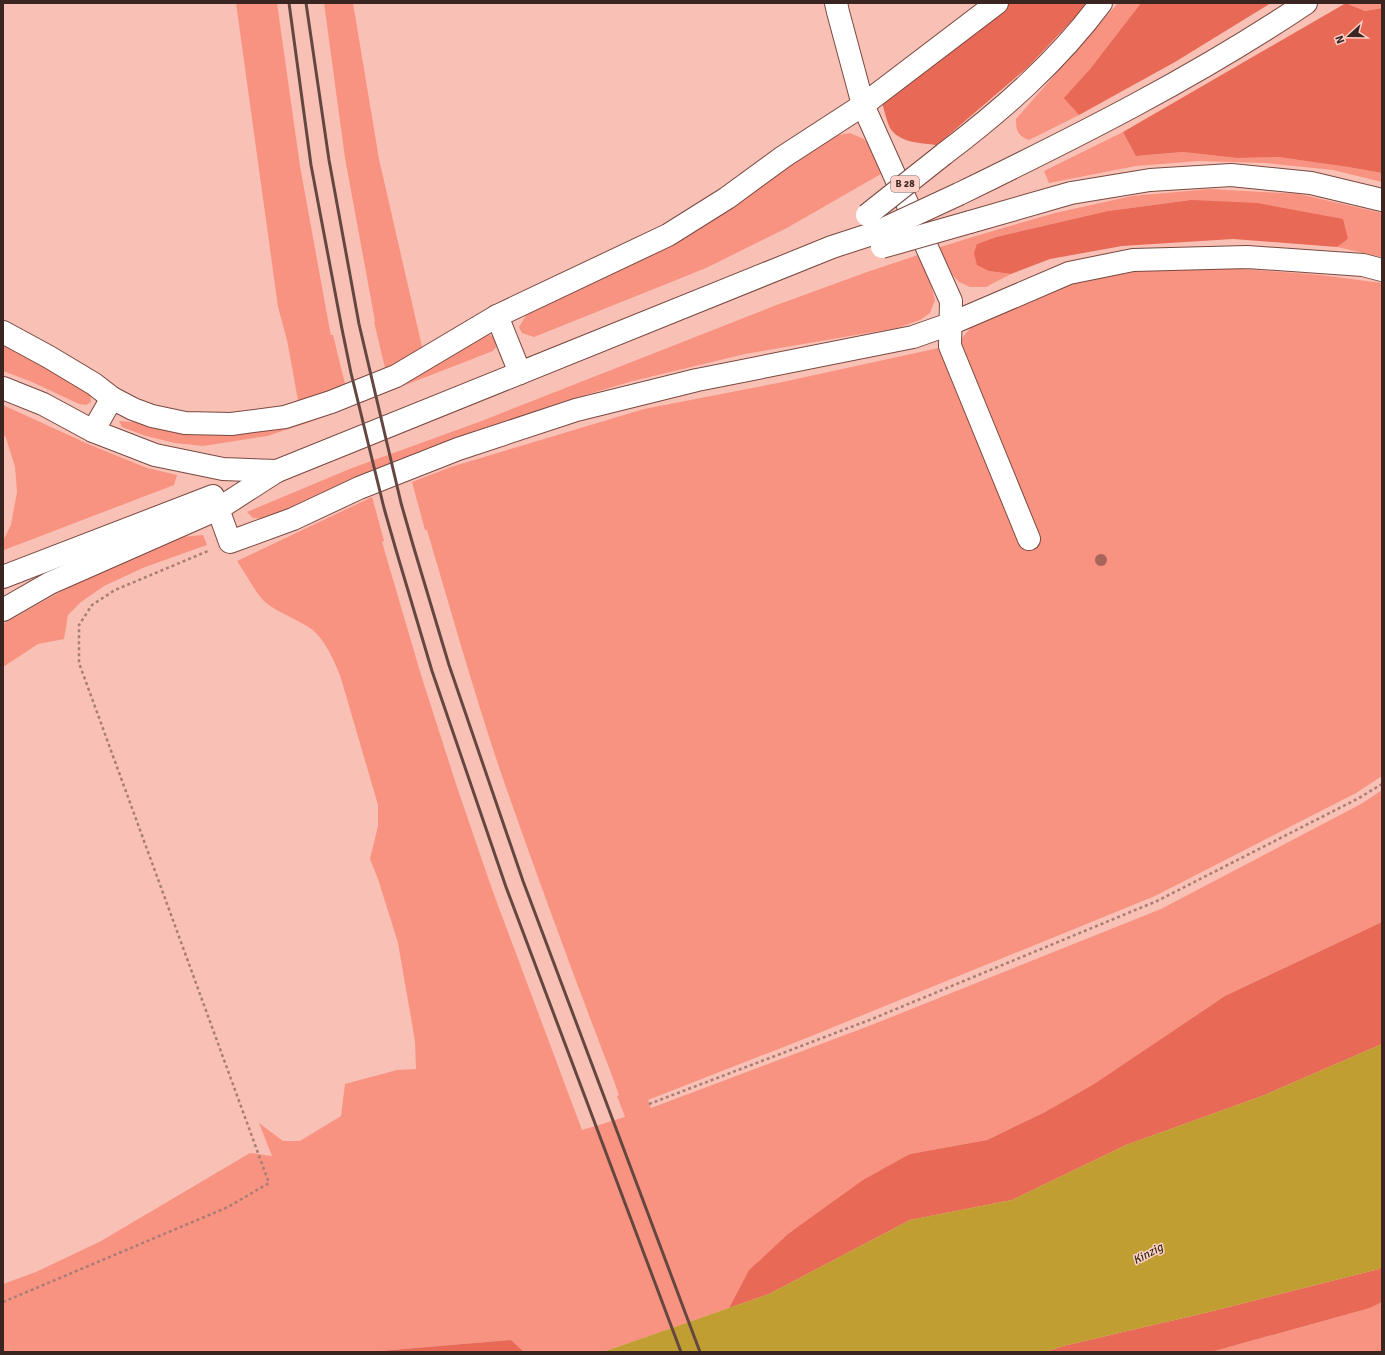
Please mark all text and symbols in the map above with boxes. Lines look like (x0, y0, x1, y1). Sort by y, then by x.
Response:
north arrow (1329, 16, 1369, 56)
text: N (1333, 34, 1348, 45)
road number: B 28 (891, 176, 919, 192)
water label: Kinzig (1130, 1239, 1167, 1268)

